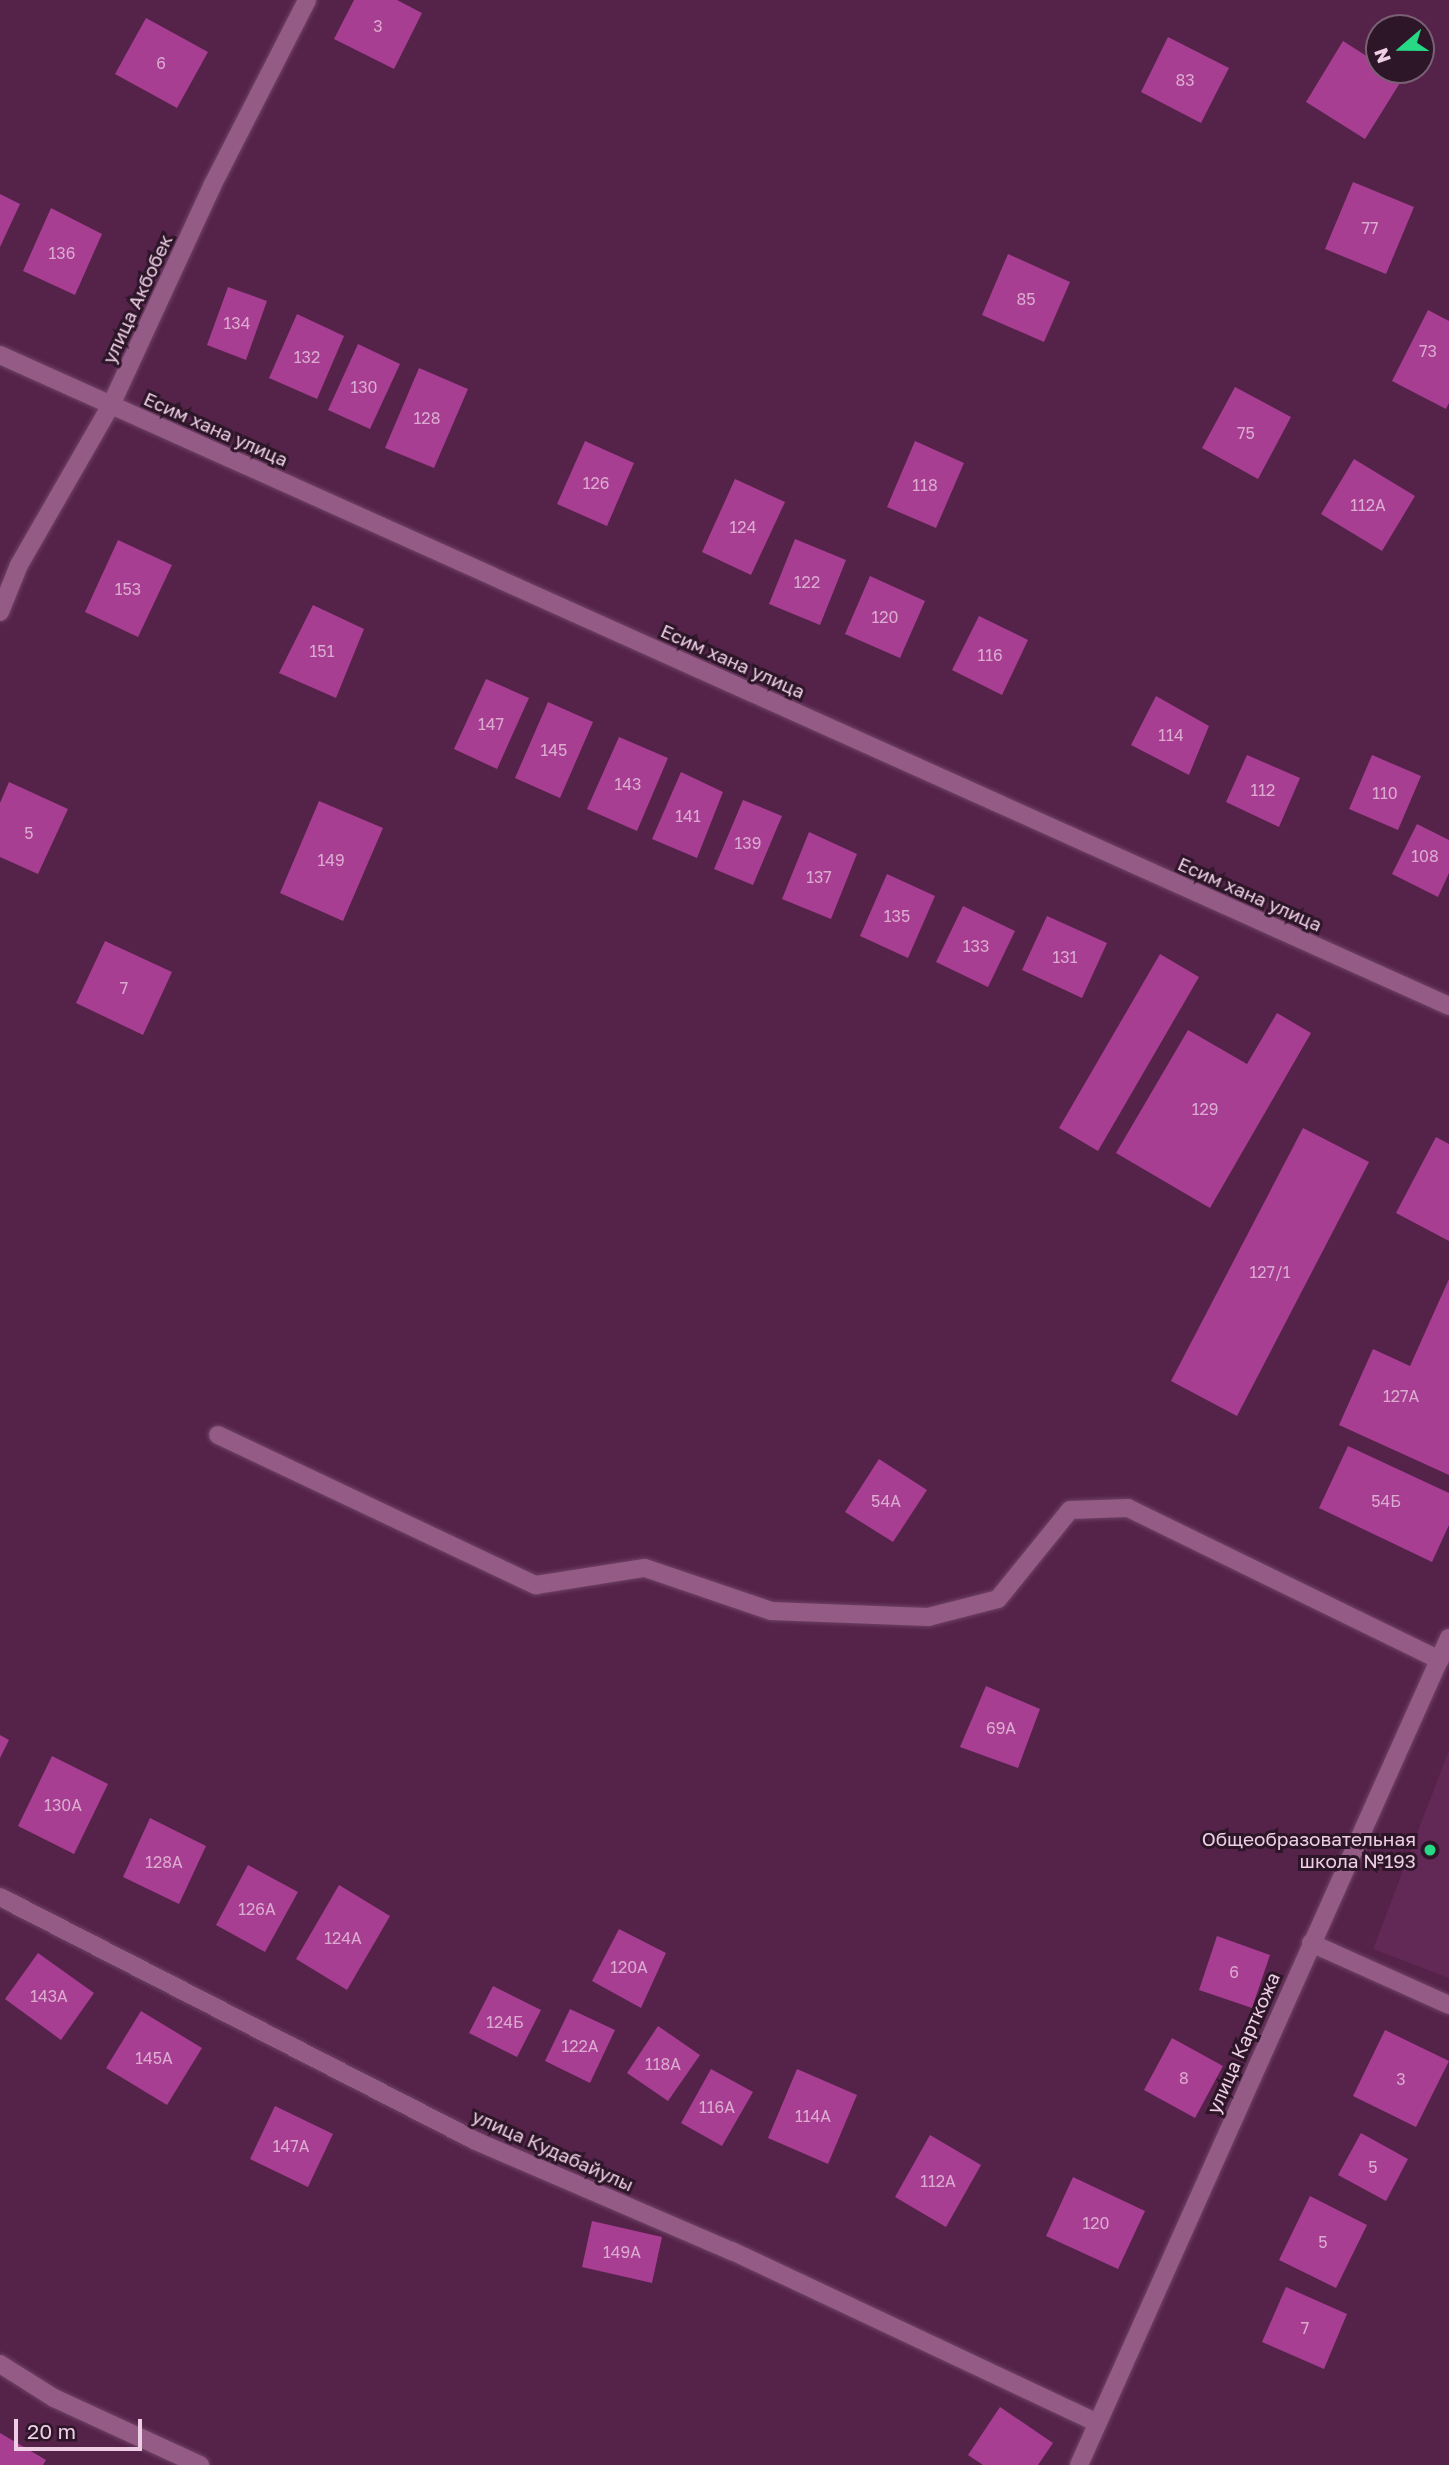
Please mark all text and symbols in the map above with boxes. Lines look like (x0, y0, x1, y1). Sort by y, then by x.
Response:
north arrow (1365, 14, 1435, 84)
house number: 3 (373, 16, 383, 36)
text: N (1368, 45, 1395, 66)
house number: 6 (156, 53, 166, 73)
house number: 83 (1175, 70, 1195, 90)
house number: 77 (1362, 218, 1378, 238)
street label: улица Акбобек (97, 231, 177, 367)
house number: 136 (49, 243, 75, 263)
house number: 85 (1016, 289, 1036, 309)
house number: 134 (224, 313, 250, 333)
house number: 73 (1419, 341, 1437, 361)
house number: 132 (294, 347, 320, 367)
house number: 130 (350, 377, 378, 397)
street label: Есим хана улица (140, 387, 292, 471)
house number: 128 (414, 408, 440, 428)
house number: 75 (1237, 423, 1255, 443)
house number: 126 (583, 473, 609, 493)
house number: 118 (912, 475, 938, 495)
house number: 112А (1350, 495, 1386, 515)
house number: 124 (730, 517, 756, 537)
house number: 122 (794, 572, 820, 592)
house number: 153 (115, 579, 141, 599)
house number: 120 (872, 607, 898, 627)
street label: Есим хана улица (657, 619, 809, 703)
house number: 151 (310, 641, 334, 661)
house number: 116 (977, 645, 1003, 665)
house number: 147 (478, 714, 504, 734)
house number: 114 (1158, 725, 1184, 745)
house number: 145 (541, 740, 567, 760)
house number: 143 (615, 774, 641, 794)
house number: 112 (1251, 780, 1275, 800)
house number: 110 (1372, 783, 1398, 803)
house number: 141 (675, 806, 701, 826)
house number: 5 (24, 823, 34, 843)
house number: 139 (735, 833, 761, 853)
house number: 108 (1411, 846, 1439, 866)
house number: 149 (317, 850, 345, 870)
street label: Есим хана улица (1174, 852, 1326, 936)
house number: 137 (806, 867, 832, 887)
house number: 135 (884, 906, 910, 926)
house number: 133 (963, 936, 989, 956)
house number: 131 (1053, 947, 1077, 967)
house number: 7 (120, 978, 128, 998)
house number: 129 (1192, 1099, 1218, 1119)
house number: 127/1 (1250, 1262, 1290, 1282)
house number: 127А (1383, 1386, 1419, 1406)
house number: 54А (871, 1491, 901, 1511)
house number: 54Б (1371, 1491, 1401, 1511)
house number: 69А (986, 1718, 1016, 1738)
house number: 130А (44, 1795, 82, 1815)
place label: Общеобразовательная школа №193 (1202, 1828, 1416, 1872)
marker: Общеобразовательная школа №193 (1422, 1842, 1438, 1858)
house number: 128А (145, 1852, 183, 1872)
house number: 126А (238, 1899, 276, 1919)
house number: 124А (324, 1928, 362, 1948)
house number: 120А (610, 1957, 648, 1977)
house number: 6 (1229, 1962, 1239, 1982)
street label: улица Карткожа (1202, 1969, 1284, 2117)
house number: 143А (30, 1986, 68, 2006)
house number: 124Б (486, 2012, 524, 2032)
house number: 122А (561, 2036, 599, 2056)
house number: 145А (135, 2048, 173, 2068)
house number: 118А (645, 2054, 681, 2074)
house number: 8 (1179, 2068, 1189, 2088)
house number: 3 (1396, 2069, 1406, 2089)
house number: 116А (699, 2097, 735, 2117)
street label: улица Кудабайулы (469, 2104, 637, 2196)
house number: 114А (795, 2106, 831, 2126)
house number: 147А (273, 2136, 309, 2156)
house number: 5 (1368, 2157, 1378, 2177)
house number: 112А (920, 2171, 956, 2191)
house number: 120 (1083, 2213, 1109, 2233)
house number: 5 (1318, 2232, 1328, 2252)
house number: 149А (603, 2242, 641, 2262)
house number: 7 (1301, 2318, 1309, 2338)
scale bar (18, 2406, 145, 2450)
text: 20 m (27, 2418, 76, 2444)

